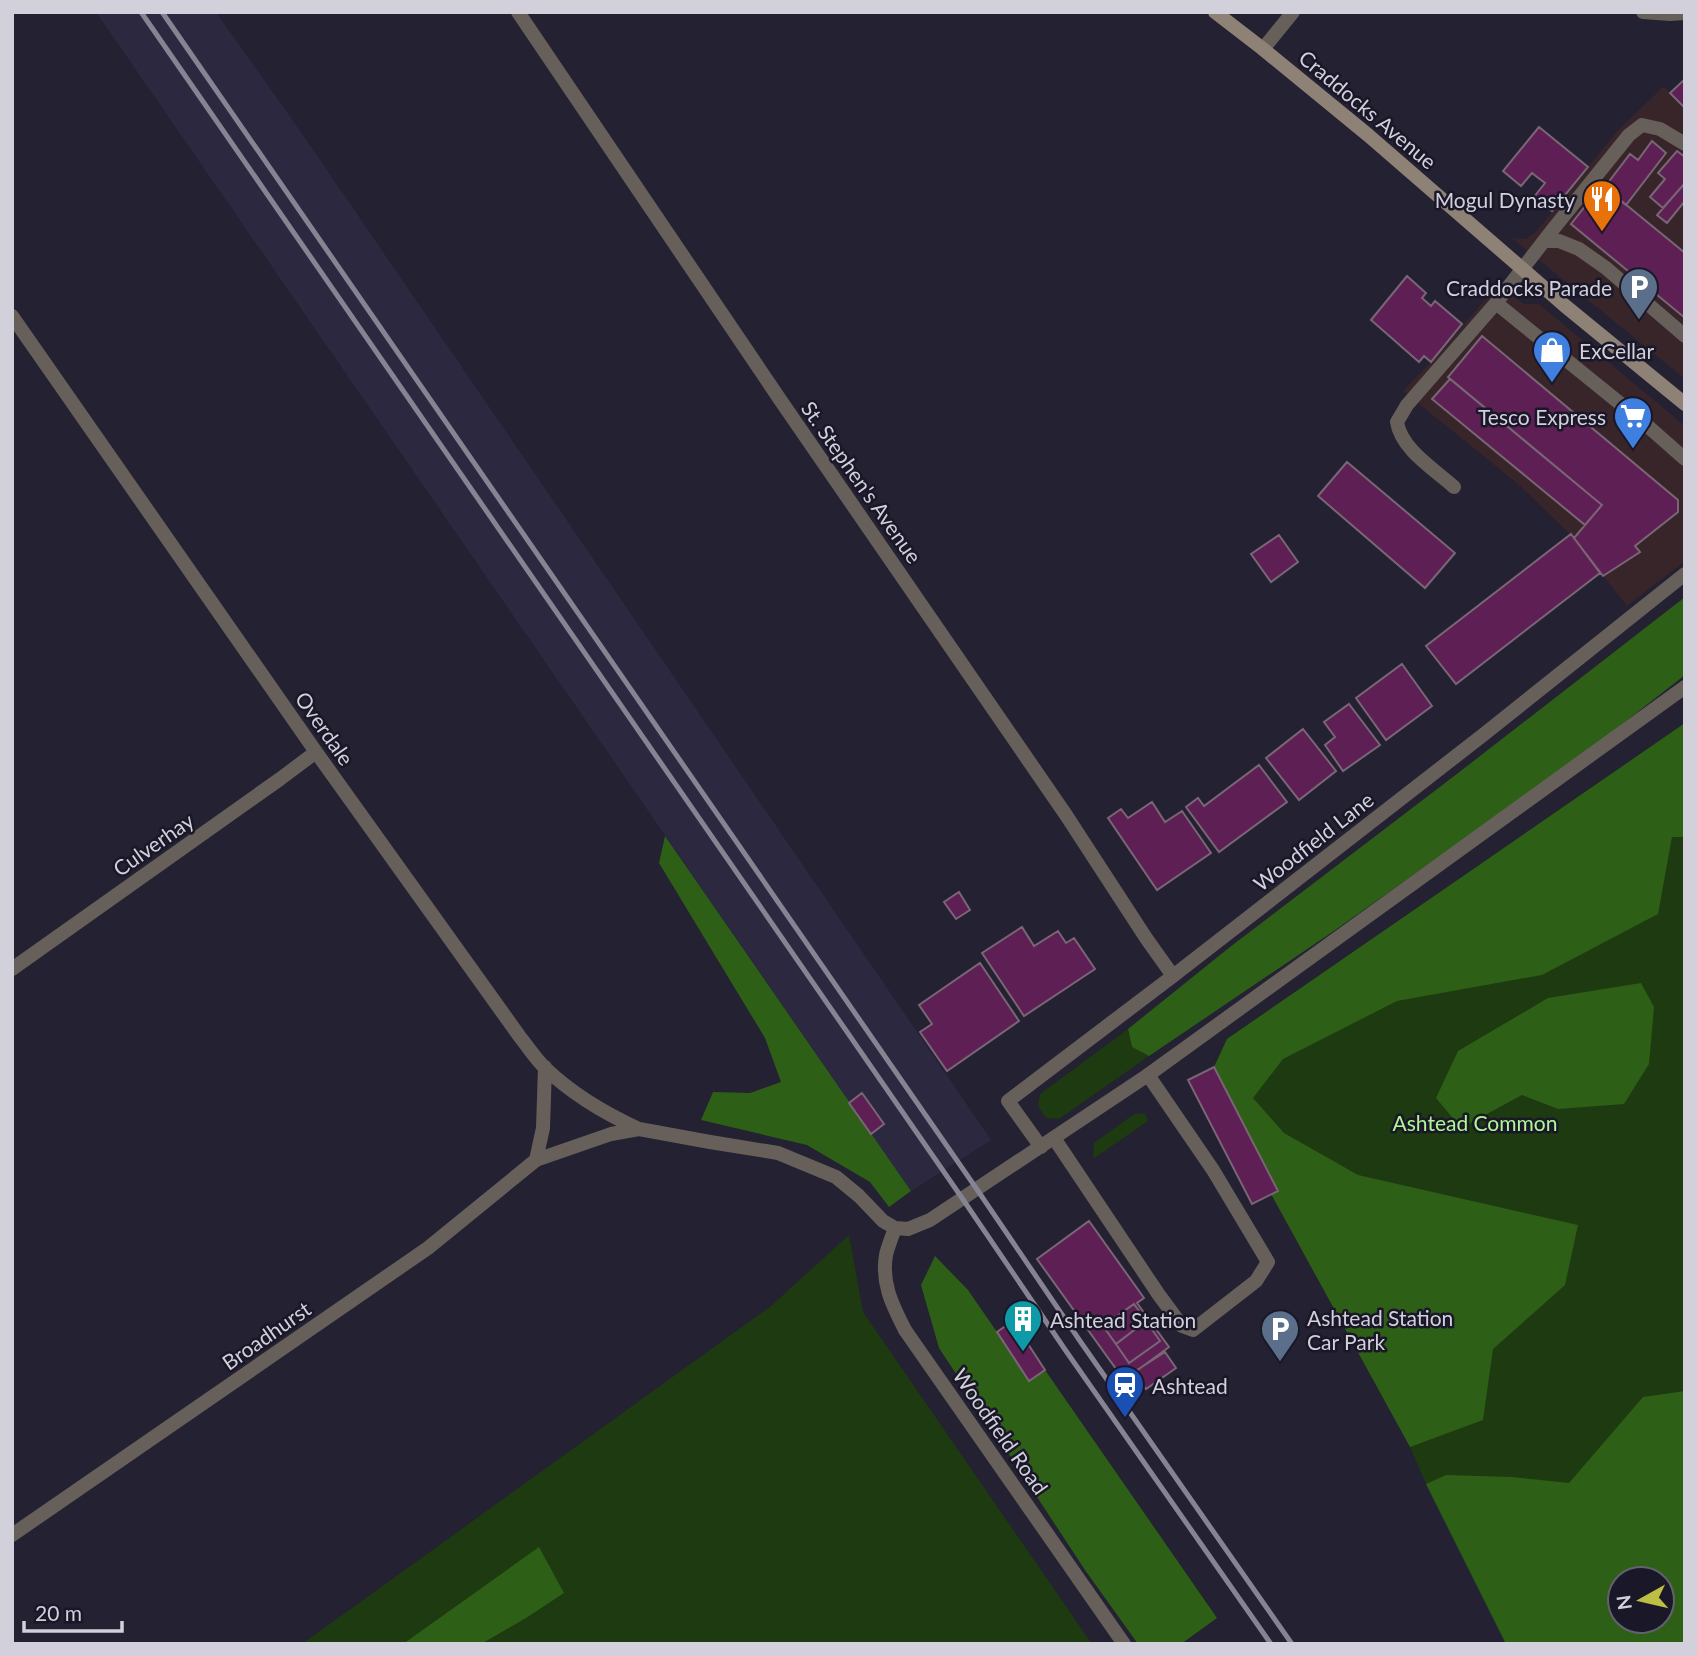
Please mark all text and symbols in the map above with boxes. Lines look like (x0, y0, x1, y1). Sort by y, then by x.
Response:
street label: Craddocks Avenue (1294, 44, 1442, 174)
restaurant icon: Mogul Dynasty (1581, 178, 1623, 233)
place label: Mogul Dynasty (1435, 187, 1575, 212)
parking icon: Craddocks Parade (1618, 266, 1660, 321)
place label: Craddocks Parade (1446, 275, 1612, 300)
shop icon: ExCellar (1531, 329, 1573, 384)
place label: ExCellar (1579, 338, 1655, 363)
supermarket icon: Tesco Express (1612, 395, 1654, 450)
street label: St. Stephen's Avenue (797, 396, 927, 568)
place label: Tesco Express (1478, 404, 1606, 429)
street label: Overdale (291, 686, 359, 770)
street label: Woodfield Lane (1248, 786, 1378, 896)
street label: Culverhay (108, 807, 198, 881)
park label: Ashtead Common (1393, 1110, 1557, 1135)
street label: Broadhurst (217, 1295, 315, 1375)
building icon: Ashtead Station (1002, 1298, 1044, 1353)
place label: Ashtead Station Car Park (1307, 1305, 1453, 1354)
place label: Ashtead Station (1050, 1307, 1196, 1332)
parking icon: Ashtead Station Car Park (1259, 1308, 1301, 1363)
street label: Woodfield Road (948, 1363, 1054, 1499)
station icon: Ashtead (1104, 1364, 1146, 1419)
place label: Ashtead (1152, 1373, 1228, 1398)
north arrow (1606, 1565, 1676, 1635)
scale bar (24, 1590, 122, 1634)
text: N (1611, 1594, 1636, 1611)
text: 20 m (35, 1600, 82, 1625)

